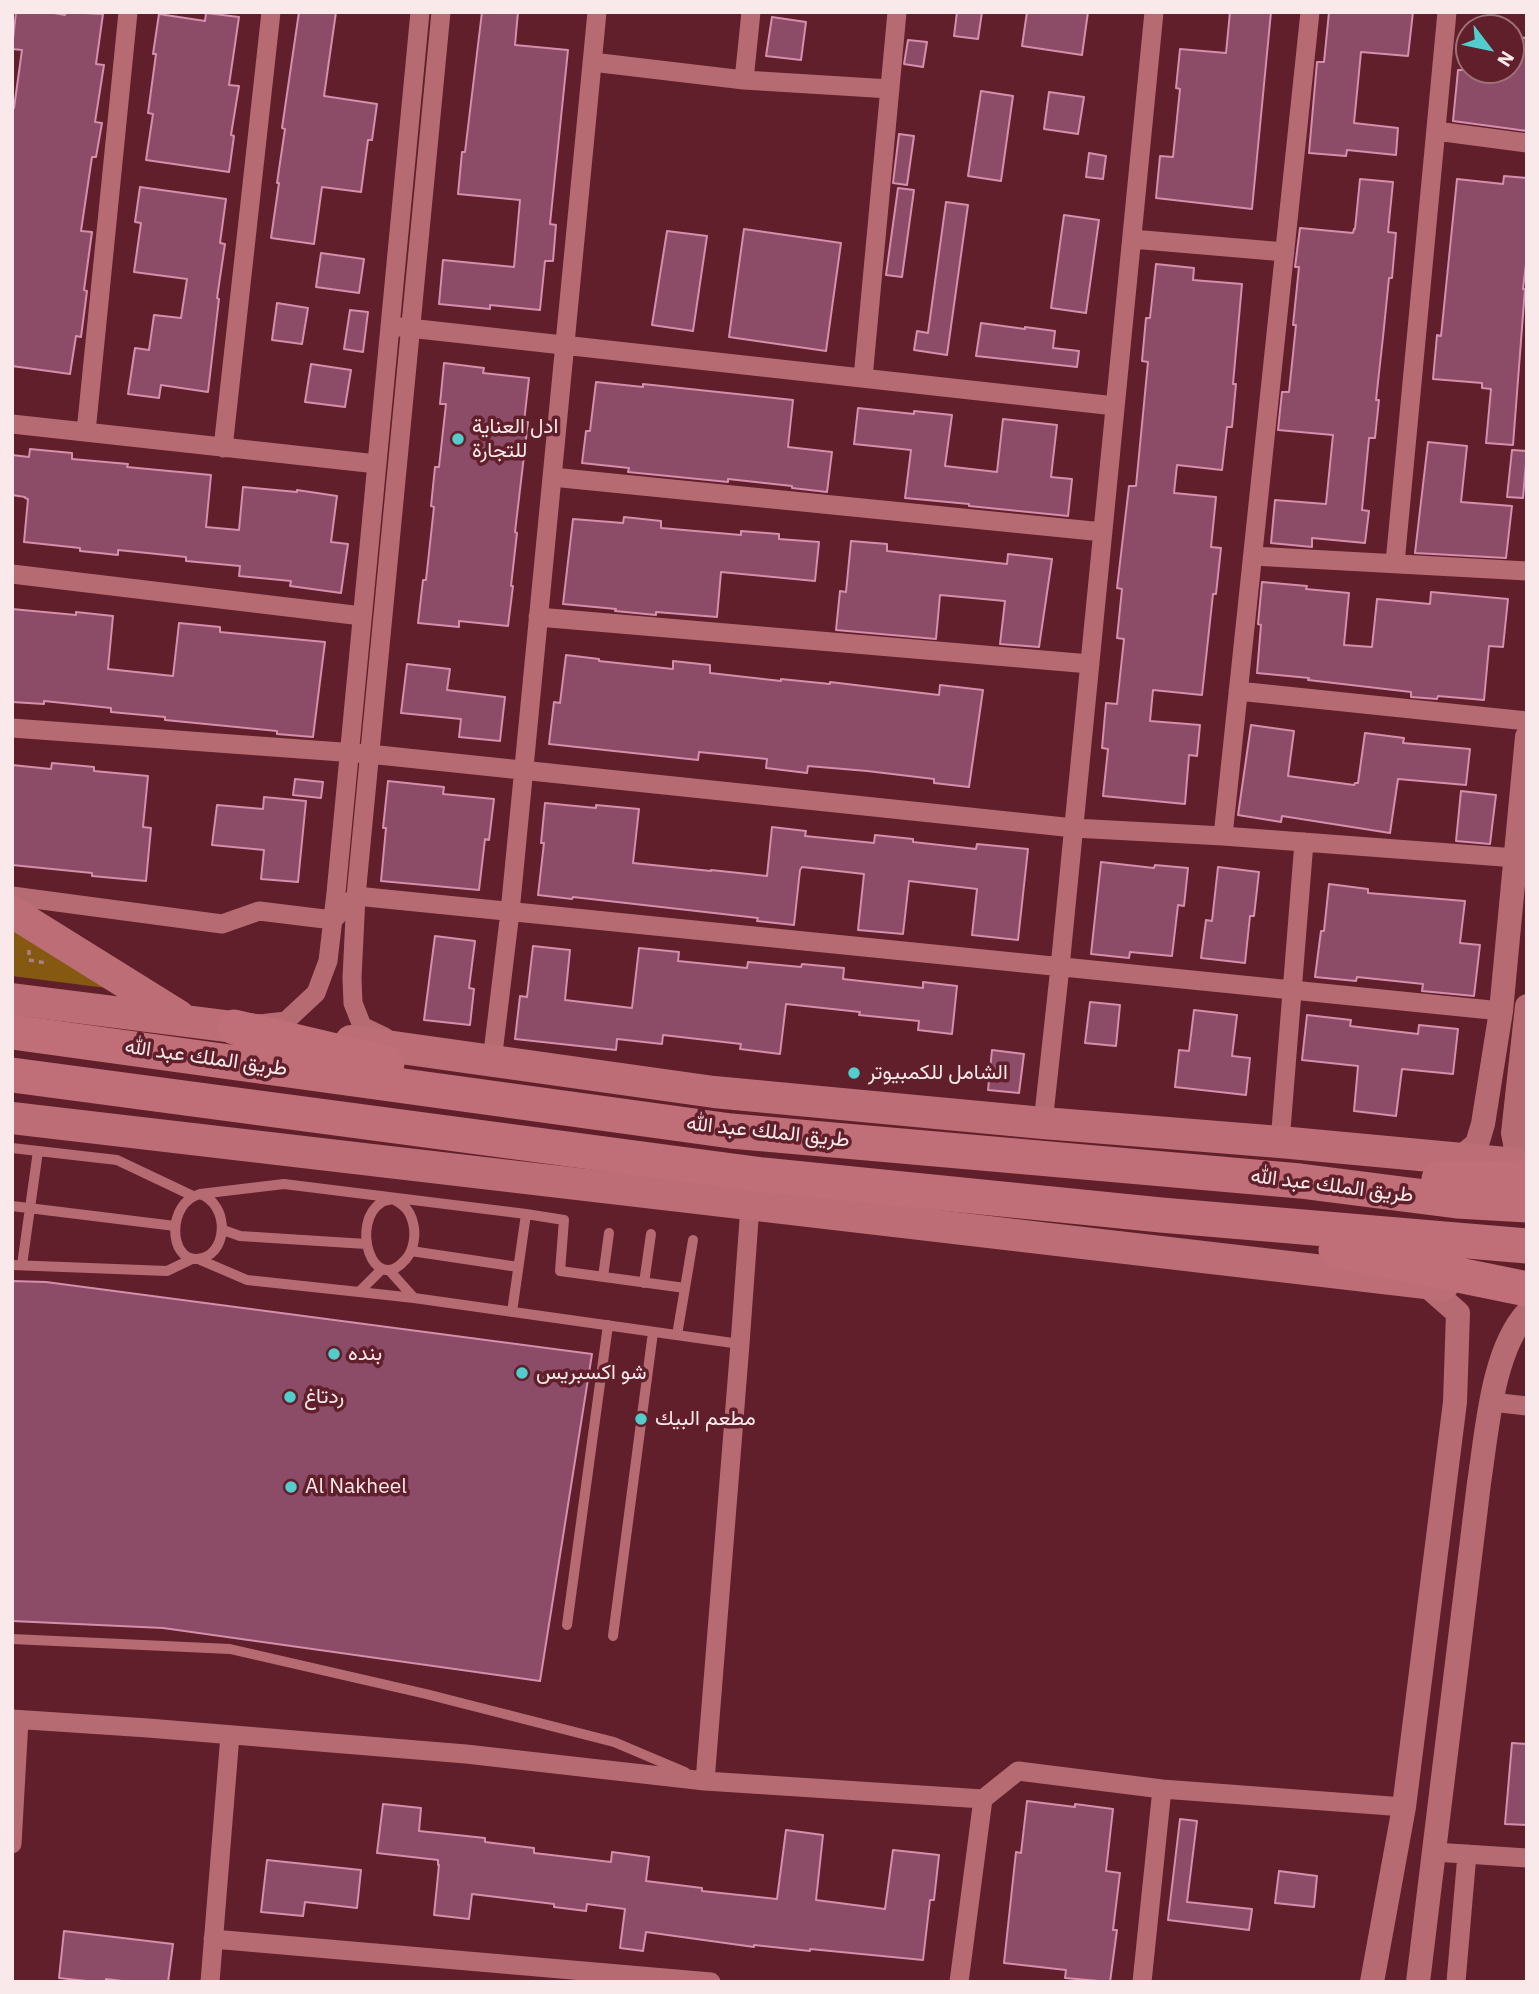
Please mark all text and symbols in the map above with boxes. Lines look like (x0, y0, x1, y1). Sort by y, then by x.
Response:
north arrow (1455, 14, 1525, 84)
text: N (1492, 47, 1520, 71)
place label: ادل العناية للتجارة (472, 414, 558, 464)
marker: ادل العناية للتجارة (450, 431, 466, 447)
street label: طريق الملك عبد الله (123, 1034, 289, 1082)
place label: الشامل للكمبيوتر (868, 1060, 1008, 1086)
marker: الشامل للكمبيوتر (846, 1065, 862, 1081)
street label: طريق الملك عبد الله (685, 1111, 851, 1153)
street label: طريق الملك عبد الله (1249, 1164, 1415, 1208)
place label: بنده (348, 1341, 382, 1367)
marker: بنده (326, 1346, 342, 1362)
place label: شو اكسبريس (536, 1360, 647, 1386)
marker: شو اكسبريس (514, 1365, 530, 1381)
place label: ردتاغ (304, 1384, 344, 1410)
marker: ردتاغ (282, 1389, 298, 1405)
place label: مطعم البيك (655, 1406, 756, 1432)
marker: مطعم البيك (633, 1411, 649, 1427)
place label: Al Nakheel (305, 1474, 407, 1500)
marker: Al Nakheel (283, 1479, 299, 1495)

